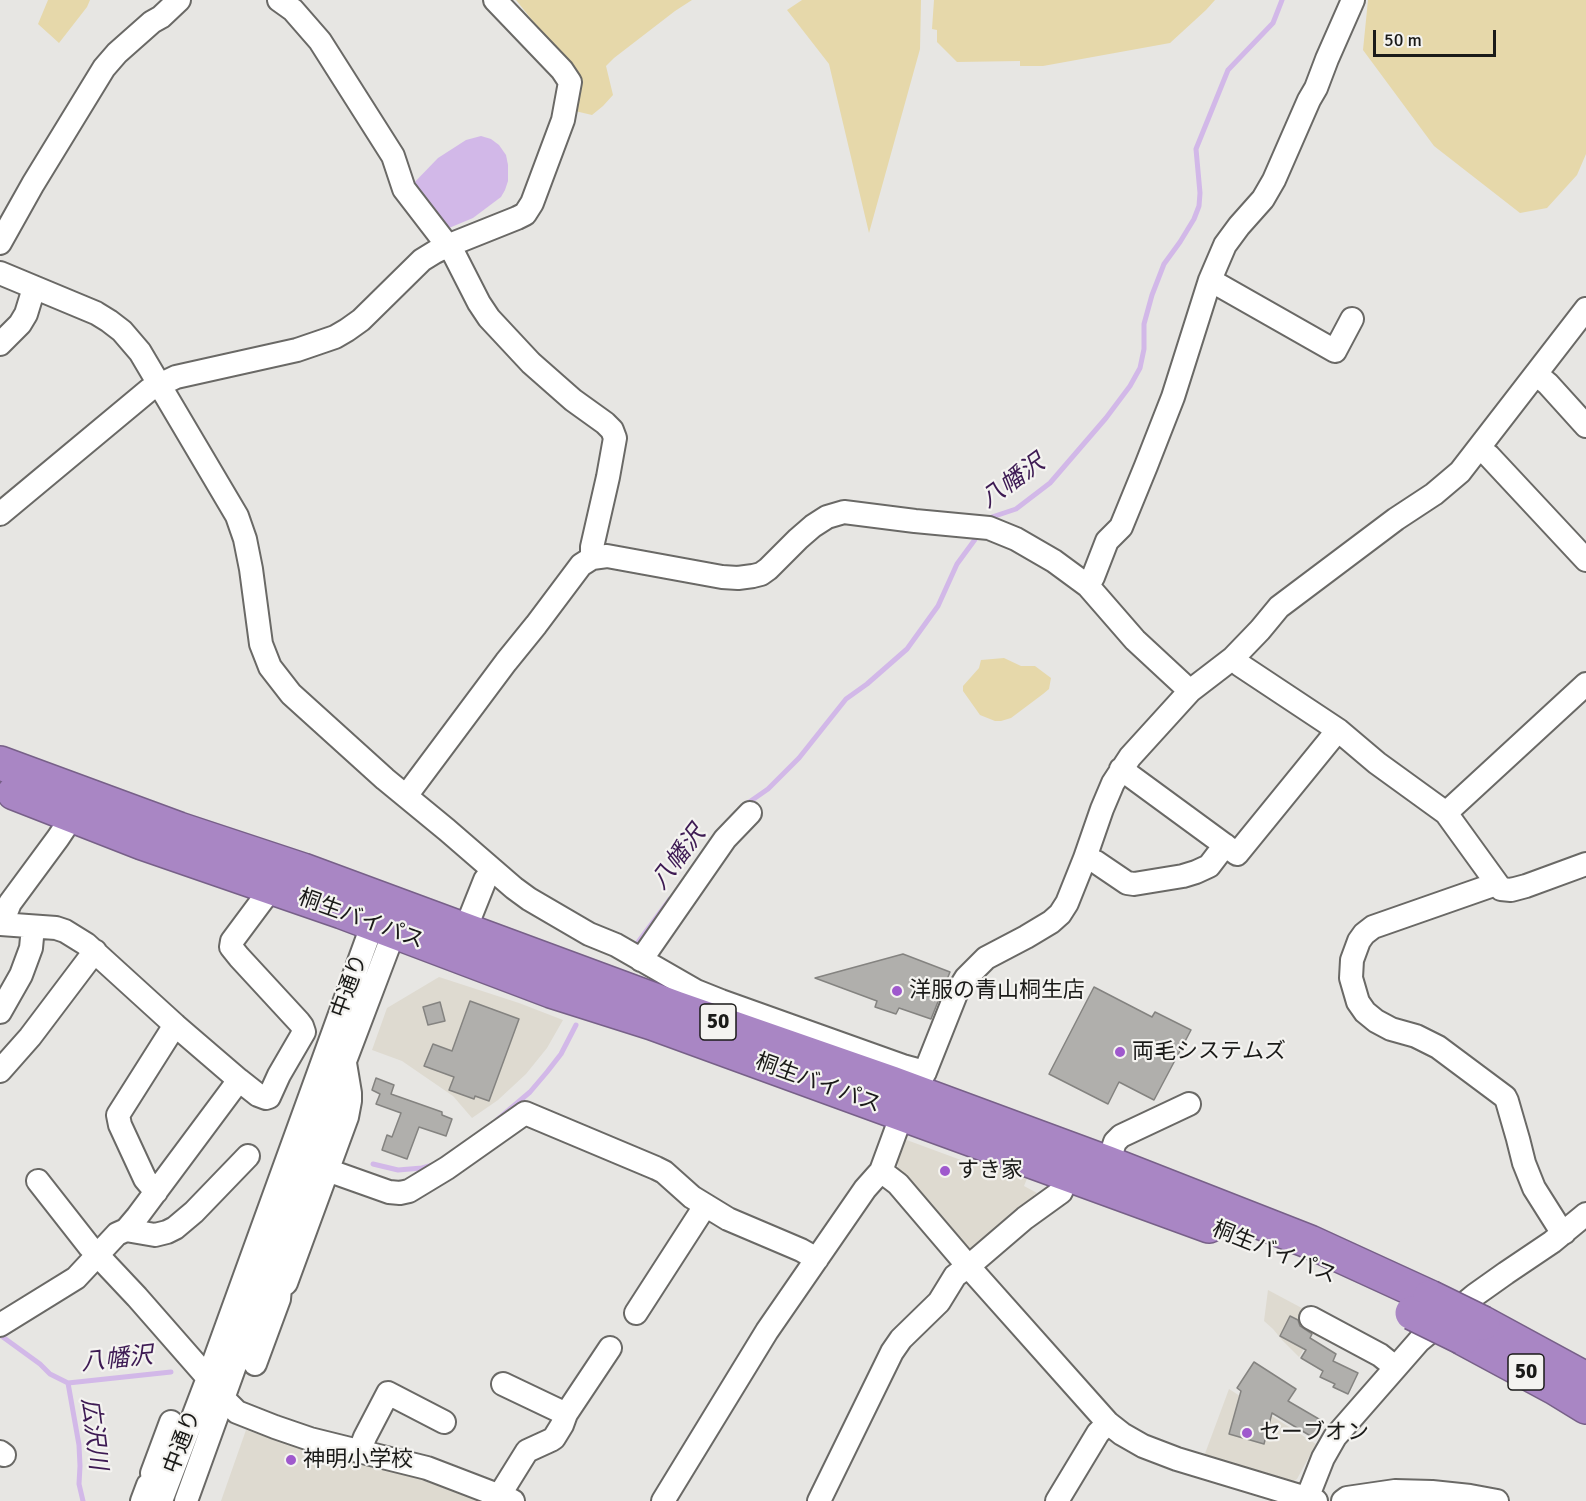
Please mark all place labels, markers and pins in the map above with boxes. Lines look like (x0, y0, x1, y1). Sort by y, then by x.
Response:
place label: 洋服の青山桐生店 (909, 978, 1085, 1004)
marker: 洋服の青山桐生店 (890, 984, 904, 998)
place label: 両毛システムズ (1132, 1039, 1286, 1065)
marker: 両毛システムズ (1113, 1045, 1127, 1059)
place label: すき家 (957, 1158, 1023, 1184)
marker: すき家 (938, 1164, 952, 1178)
place label: セーブオン (1259, 1420, 1369, 1446)
marker: セーブオン (1240, 1426, 1254, 1440)
place label: 神明小学校 (303, 1447, 413, 1473)
marker: 神明小学校 (284, 1453, 298, 1467)

